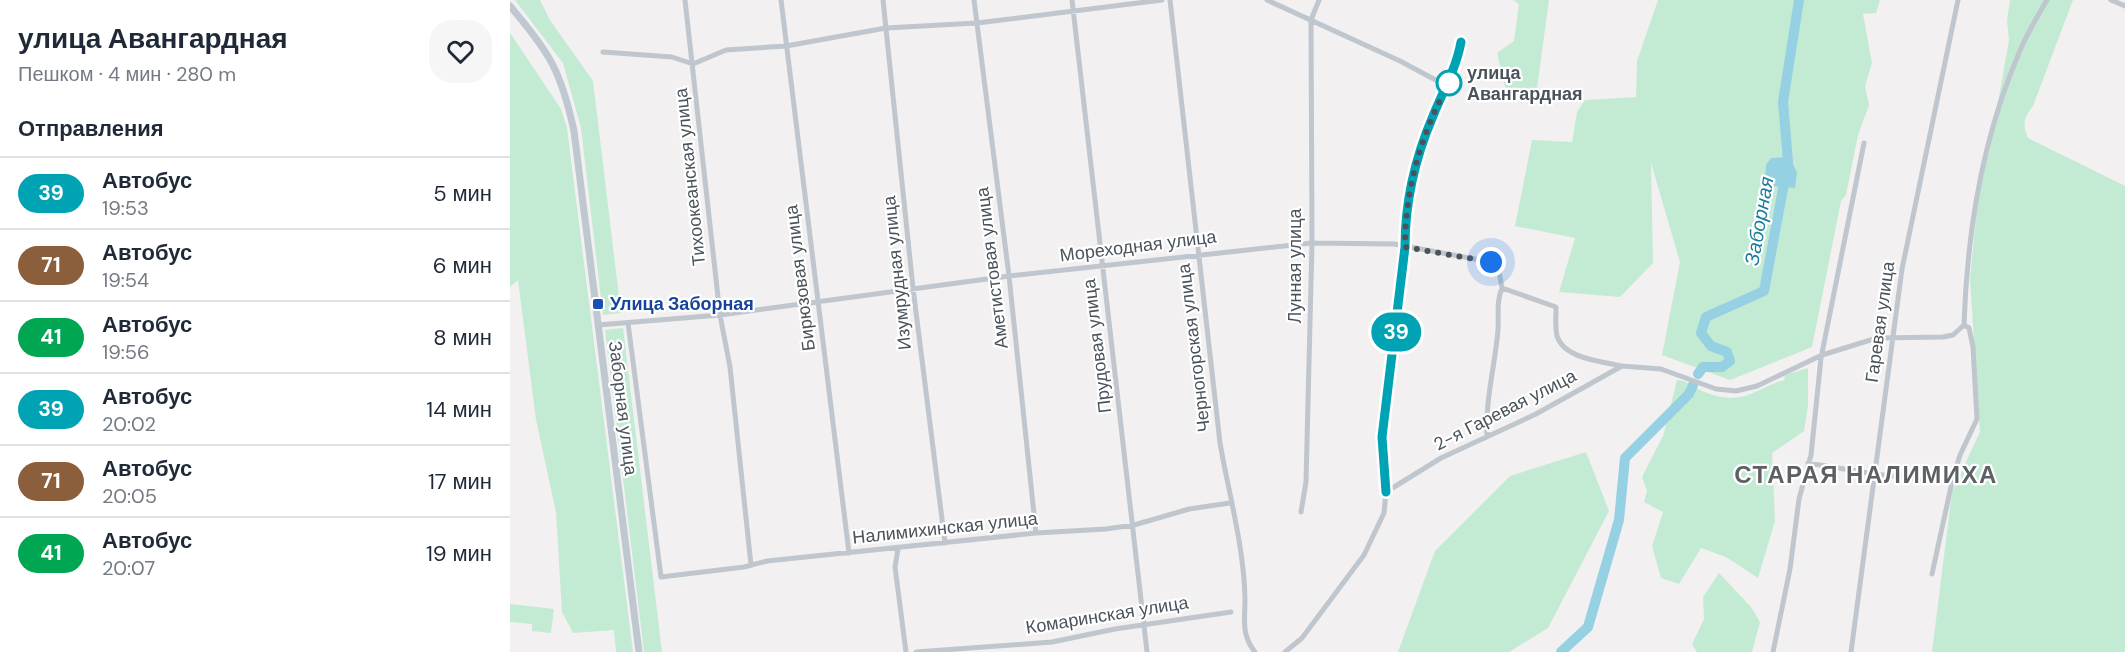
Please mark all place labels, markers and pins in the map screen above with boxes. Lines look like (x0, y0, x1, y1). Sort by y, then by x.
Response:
place label: улица Авангардная (1467, 61, 1583, 106)
marker: улица Авангардная (1436, 70, 1462, 96)
place label: Улица Заборная (610, 292, 754, 316)
marker: Улица Заборная (591, 297, 605, 311)

